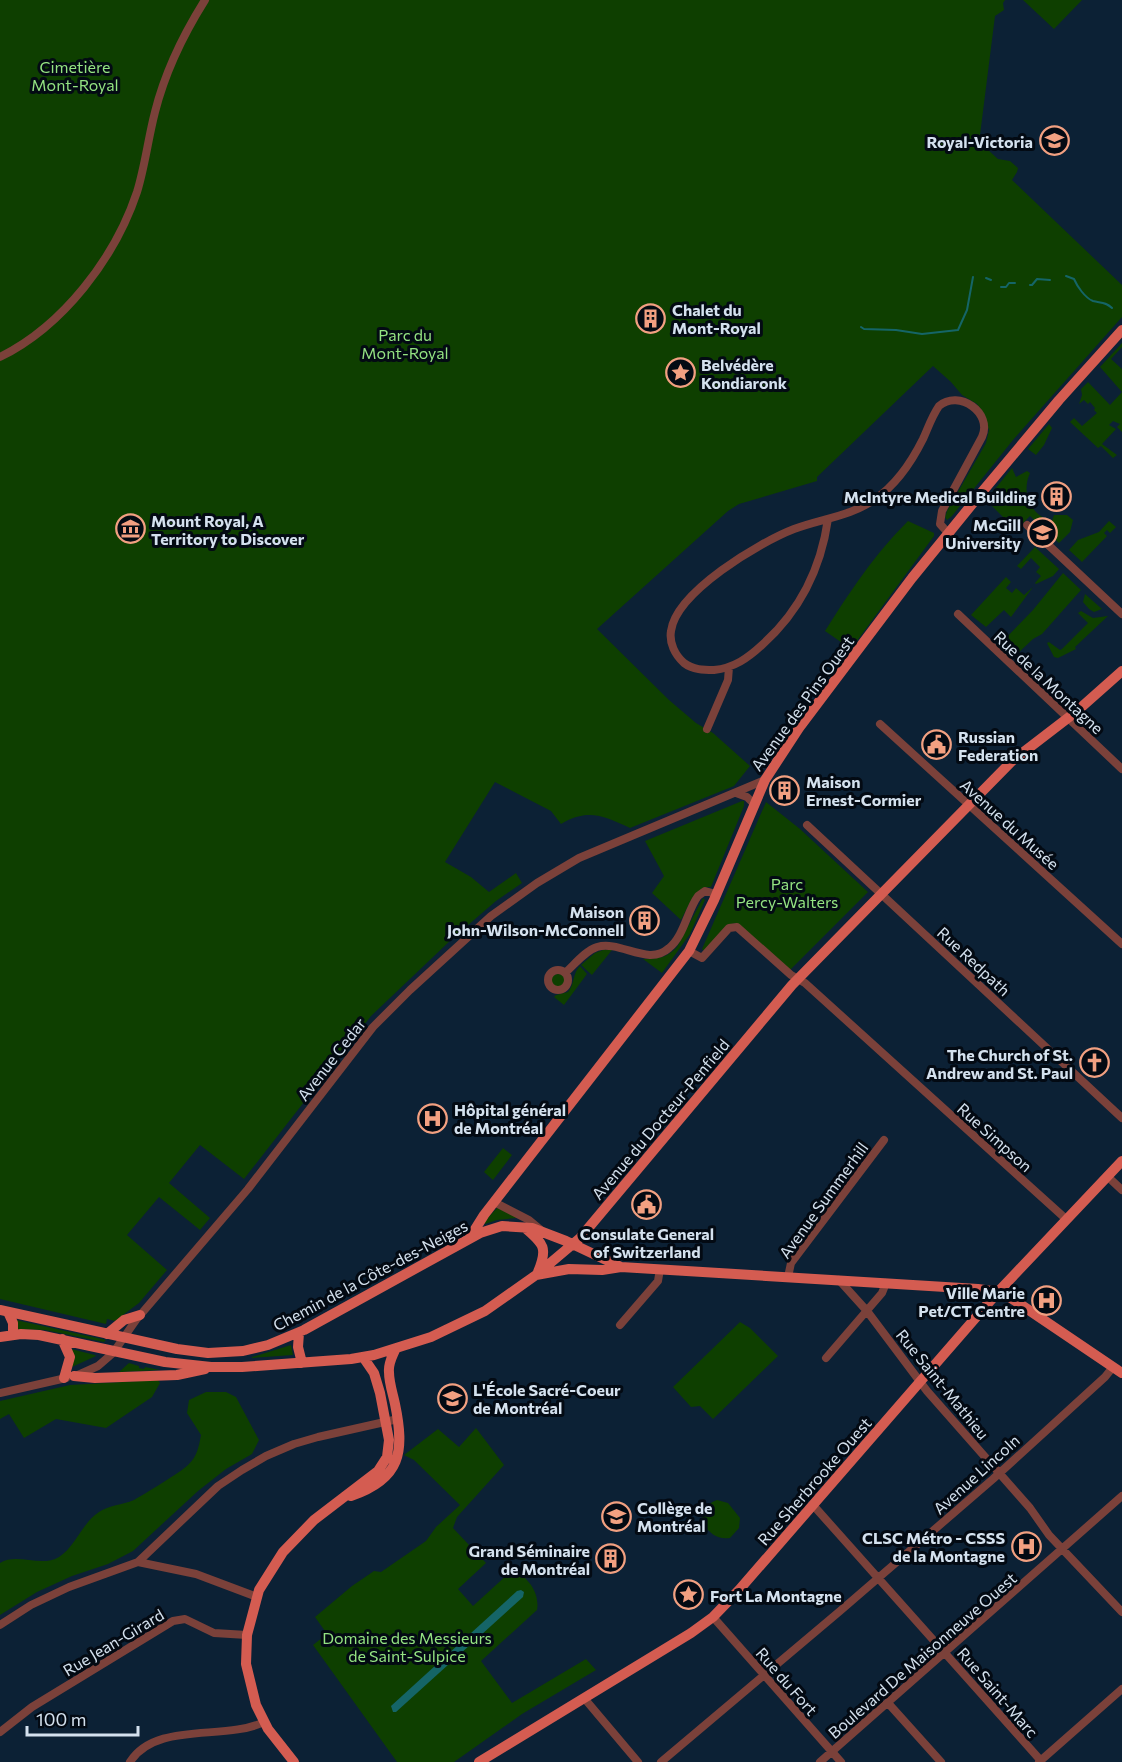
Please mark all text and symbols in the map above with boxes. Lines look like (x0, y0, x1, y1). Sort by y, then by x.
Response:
park label: Cimetière Mont-Royal (31, 57, 119, 94)
school or university icon: Royal-Victoria (1038, 125, 1070, 157)
place label: Royal-Victoria (926, 132, 1033, 151)
place label: Chalet du Mont-Royal (672, 300, 761, 337)
building icon: Chalet du Mont-Royal (635, 302, 667, 334)
park label: Parc du Mont-Royal (361, 325, 449, 362)
place label: Belvédère Kondiaronk (701, 355, 788, 392)
place icon: Belvédère Kondiaronk (664, 357, 696, 389)
building icon: McIntyre Medical Building (1041, 480, 1073, 512)
place label: McIntyre Medical Building (844, 487, 1036, 506)
place label: Mount Royal, A Territory to Discover (151, 511, 305, 548)
museum icon: Mount Royal, A Territory to Discover (114, 513, 146, 545)
place label: McGill University (945, 515, 1021, 552)
school or university icon: McGill University (1026, 517, 1058, 549)
street label: Rue de la Montagne (990, 626, 1108, 738)
street label: Avenue des Pins Ouest (747, 631, 858, 774)
place label: Russian Federation (958, 727, 1038, 764)
public building icon: Russian Federation (921, 729, 953, 761)
place label: Maison Ernest-Cormier (806, 772, 922, 809)
building icon: Maison Ernest-Cormier (769, 774, 801, 806)
street label: Avenue du Musée (957, 775, 1063, 873)
park label: Parc Percy-Walters (736, 874, 838, 911)
place label: Maison John-Wilson-McConnell (447, 902, 624, 939)
building icon: Maison John-Wilson-McConnell (629, 904, 661, 936)
street label: Rue Redpath (934, 923, 1014, 999)
street label: Avenue Cedar (293, 1013, 370, 1104)
street label: Avenue du Docteur-Penfield (587, 1035, 733, 1203)
place label: The Church of St. Andrew and St. Paul (926, 1045, 1073, 1082)
church icon: The Church of St. Andrew and St. Paul (1078, 1047, 1110, 1079)
street label: Rue Simpson (954, 1099, 1036, 1175)
place label: Hôpital général de Montréal (454, 1100, 566, 1137)
hospital icon: Hôpital général de Montréal (417, 1102, 449, 1134)
street label: Avenue Summerhill (774, 1138, 872, 1262)
public building icon: Consulate General of Switzerland (631, 1189, 663, 1221)
street label: Chemin de la Côte-des-Neiges (269, 1216, 471, 1334)
place label: Consulate General of Switzerland (580, 1224, 714, 1261)
place label: Ville Marie Pet/CT Centre (918, 1283, 1025, 1320)
hospital icon: Ville Marie Pet/CT Centre (1030, 1285, 1062, 1317)
street label: Rue Saint-Mathieu (893, 1325, 993, 1443)
place label: L'École Sacré-Coeur de Montréal (473, 1380, 621, 1417)
school or university icon: L'École Sacré-Coeur de Montréal (436, 1382, 468, 1414)
street label: Rue Sherbrooke Ouest (753, 1413, 875, 1549)
street label: Avenue Lincoln (929, 1430, 1023, 1518)
place label: Collège de Montréal (637, 1498, 713, 1535)
school or university icon: Collège de Montréal (600, 1500, 632, 1532)
place label: CLSC Métro - CSSS de la Montagne (862, 1528, 1005, 1565)
hospital icon: CLSC Métro - CSSS de la Montagne (1010, 1530, 1042, 1562)
place label: Grand Séminaire de Montréal (468, 1541, 590, 1578)
building icon: Grand Séminaire de Montréal (595, 1543, 627, 1575)
street label: Boulevard De Maisonneuve Ouest (824, 1568, 1020, 1742)
place icon: Fort La Montagne (673, 1579, 705, 1611)
place label: Fort La Montagne (710, 1586, 842, 1605)
street label: Rue Jean-Girard (59, 1604, 167, 1680)
park label: Domaine des Messieurs de Saint-Sulpice (322, 1628, 492, 1665)
street label: Rue du Fort (752, 1643, 822, 1719)
street label: Rue Saint-Marc (954, 1643, 1042, 1741)
scale bar (27, 1699, 138, 1737)
text: 100 m (36, 1708, 86, 1730)

